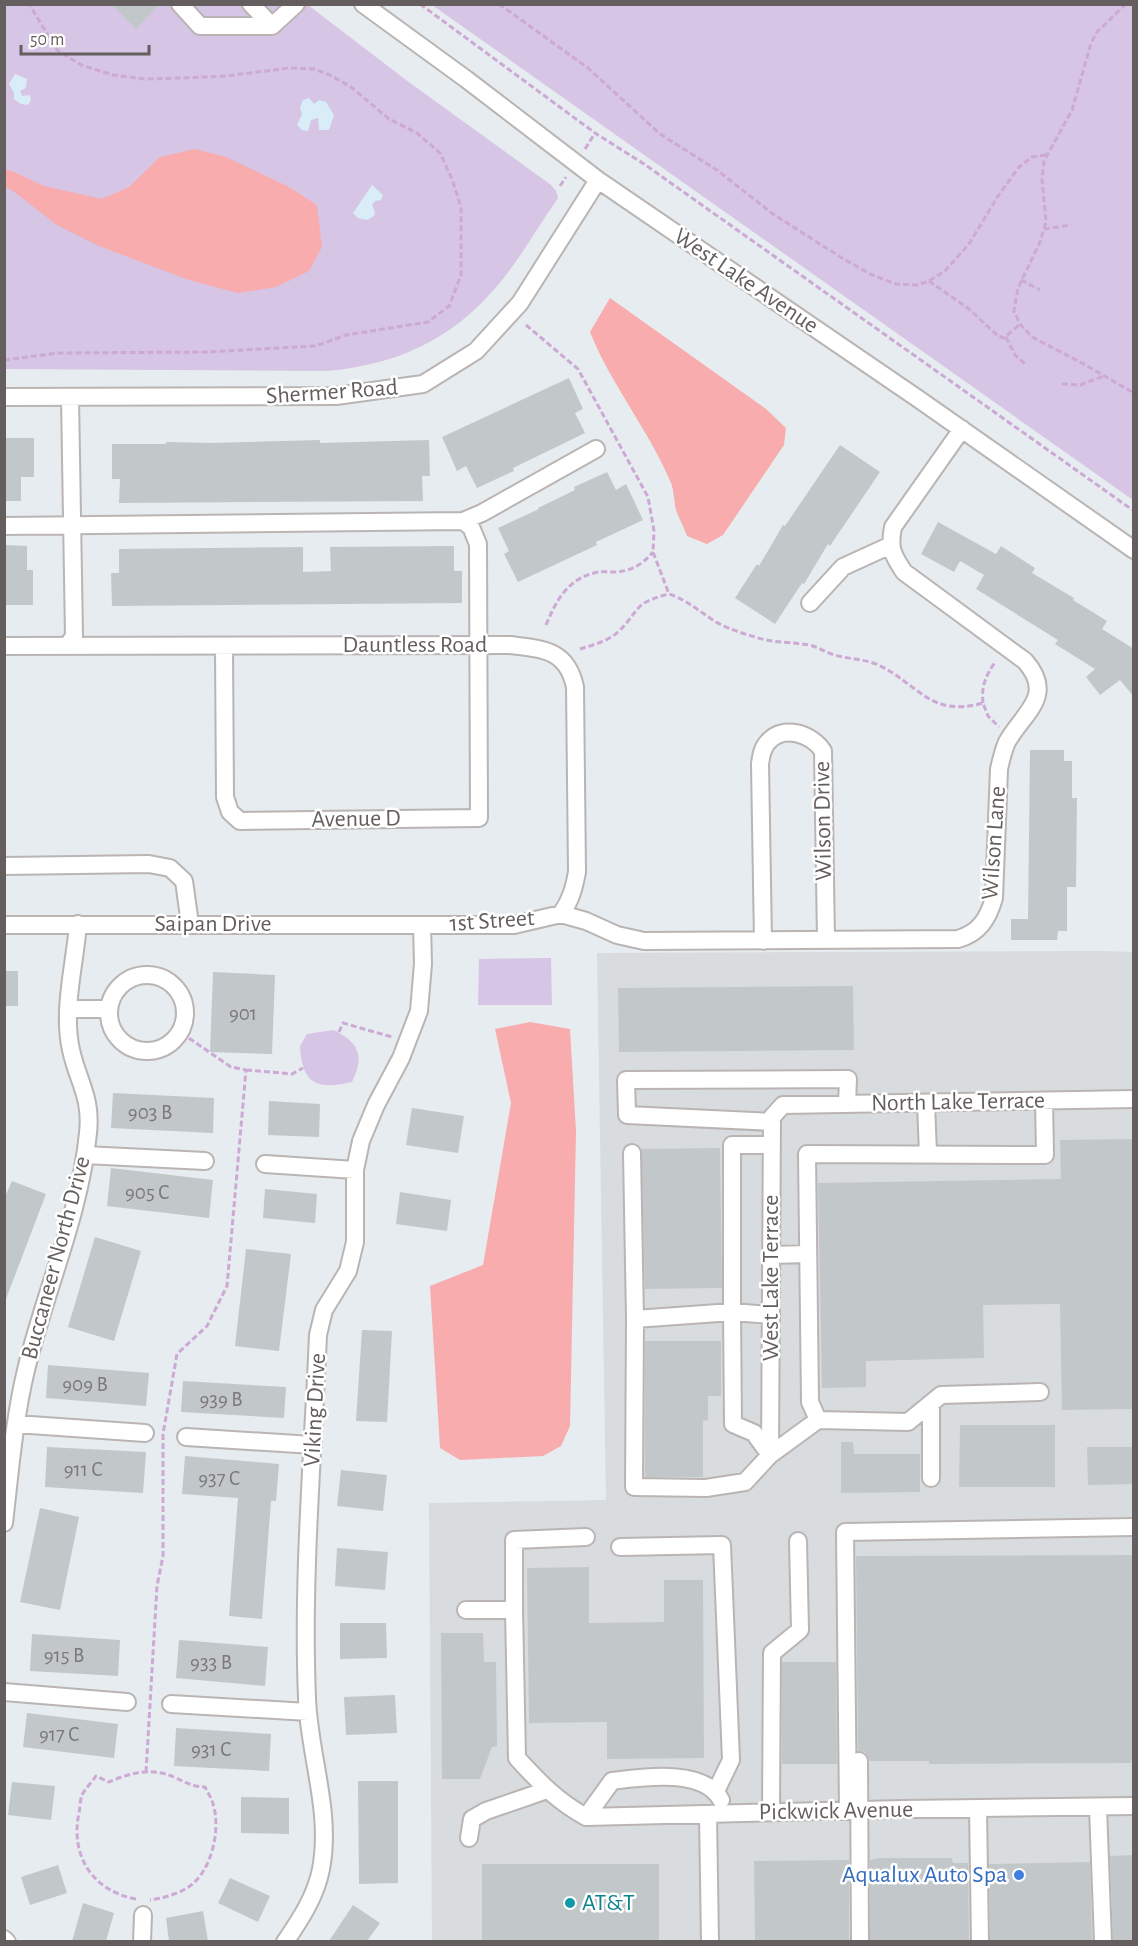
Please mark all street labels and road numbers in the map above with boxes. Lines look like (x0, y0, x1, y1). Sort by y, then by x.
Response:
street label: West Lake Avenue (669, 224, 823, 338)
street label: Shermer Road (265, 375, 399, 409)
street label: Dauntless Road (342, 633, 488, 657)
street label: Wilson Drive (810, 761, 836, 881)
street label: Wilson Lane (978, 785, 1010, 901)
street label: Avenue D (311, 806, 401, 832)
street label: 1st Street (449, 906, 536, 936)
street label: Saipan Drive (154, 912, 272, 936)
street label: North Lake Terrace (871, 1088, 1045, 1116)
street label: Buccaneer North Drive (17, 1154, 95, 1362)
street label: West Lake Terrace (759, 1195, 783, 1361)
street label: Viking Drive (300, 1352, 330, 1468)
street label: Pickwick Avenue (759, 1798, 913, 1824)

